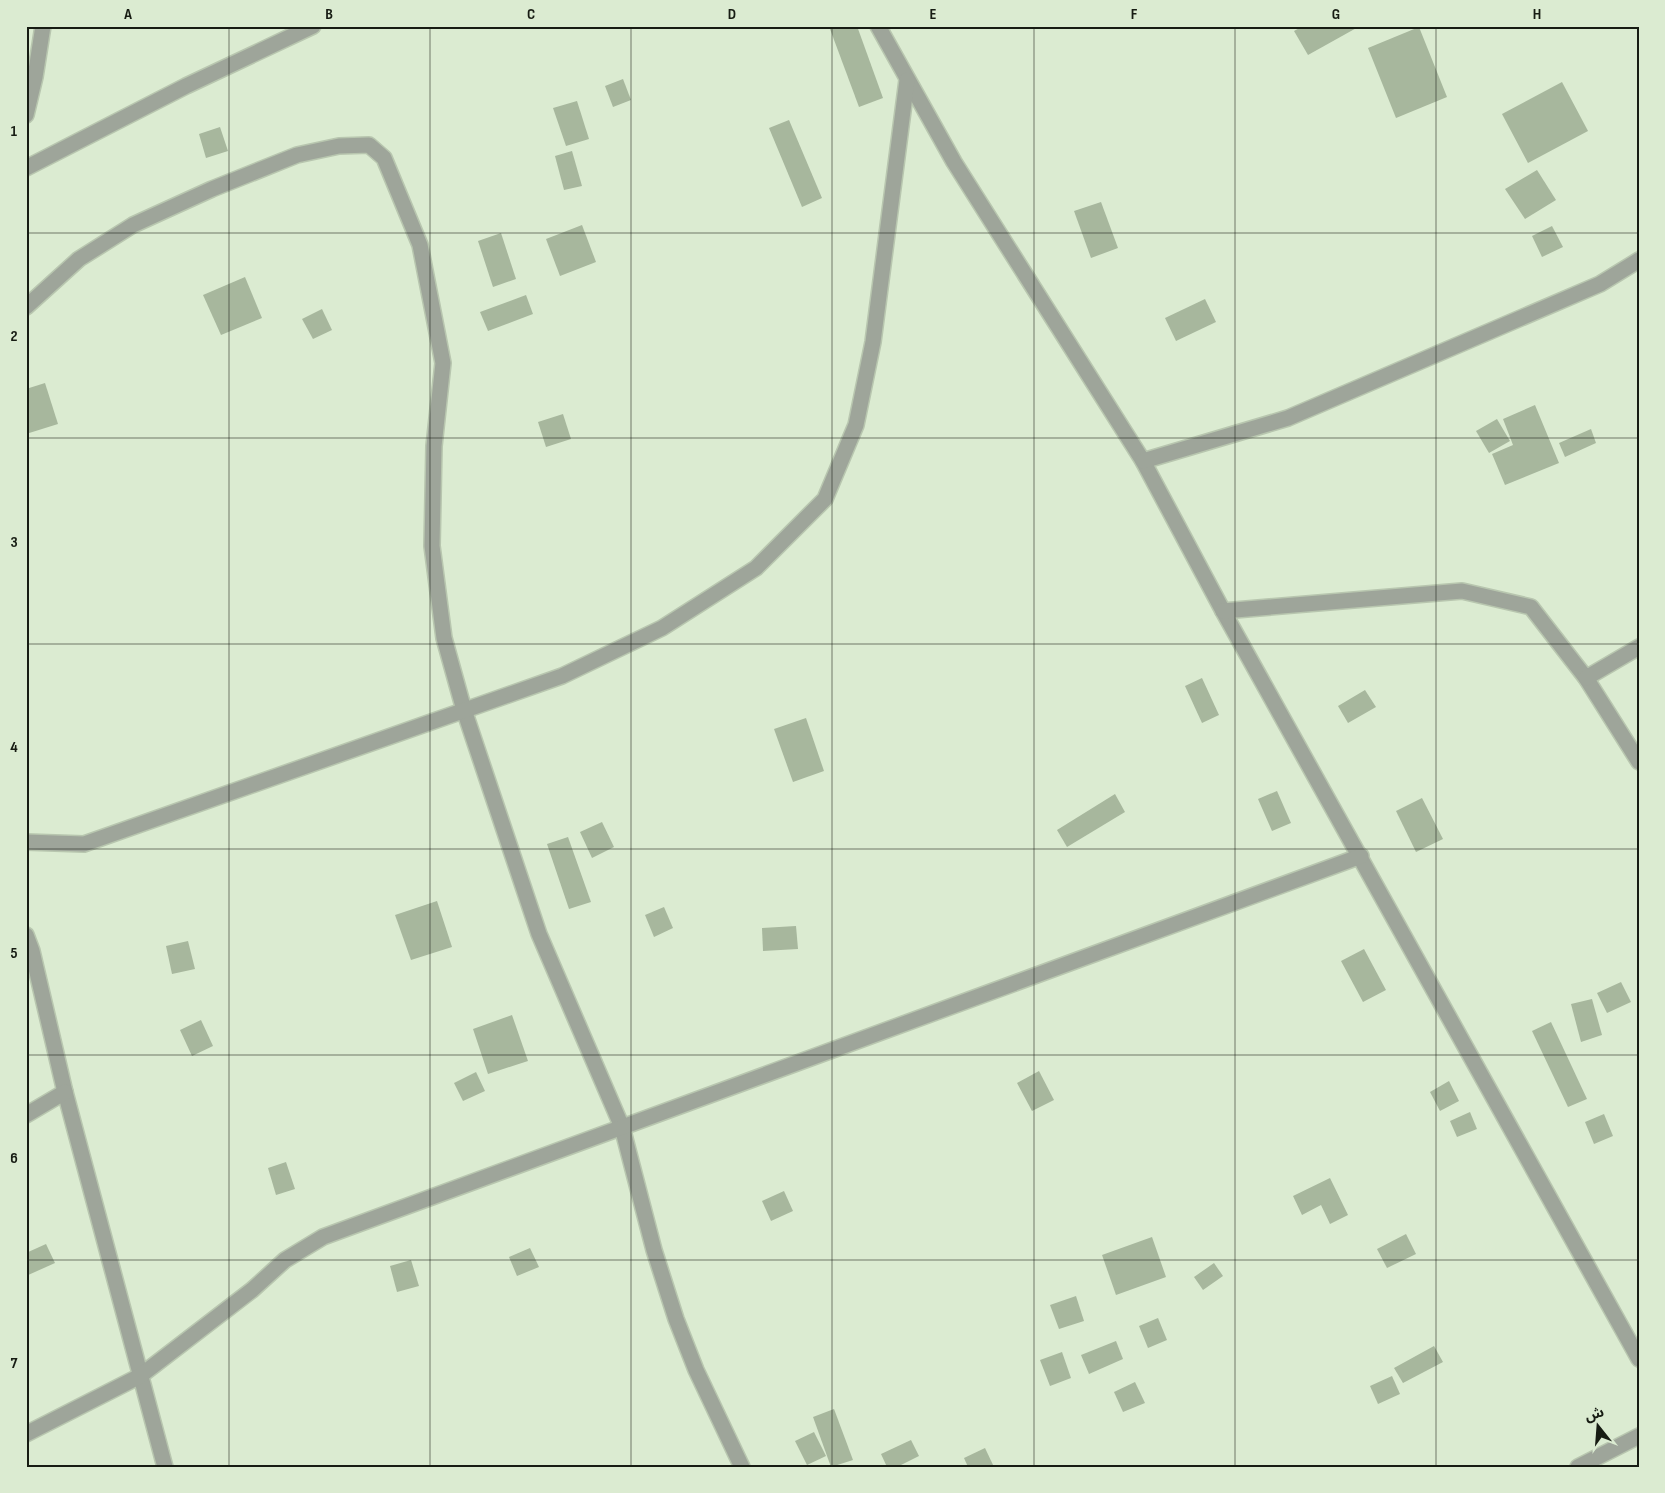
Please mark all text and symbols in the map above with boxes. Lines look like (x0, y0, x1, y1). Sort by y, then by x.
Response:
text: A (123, 5, 132, 24)
text: B (325, 5, 333, 24)
text: C (527, 5, 535, 24)
text: D (728, 5, 736, 24)
text: E (930, 5, 937, 24)
text: F (1131, 5, 1138, 24)
text: G (1332, 5, 1340, 24)
text: H (1533, 5, 1541, 24)
text: 1 (11, 122, 18, 141)
text: 2 (10, 327, 18, 346)
text: 3 (10, 533, 18, 552)
text: 4 (10, 738, 18, 757)
text: 5 (10, 944, 18, 963)
text: 6 (10, 1149, 18, 1168)
text: 7 (11, 1354, 18, 1373)
north arrow (1572, 1400, 1622, 1450)
text: ش (1583, 1403, 1606, 1425)

